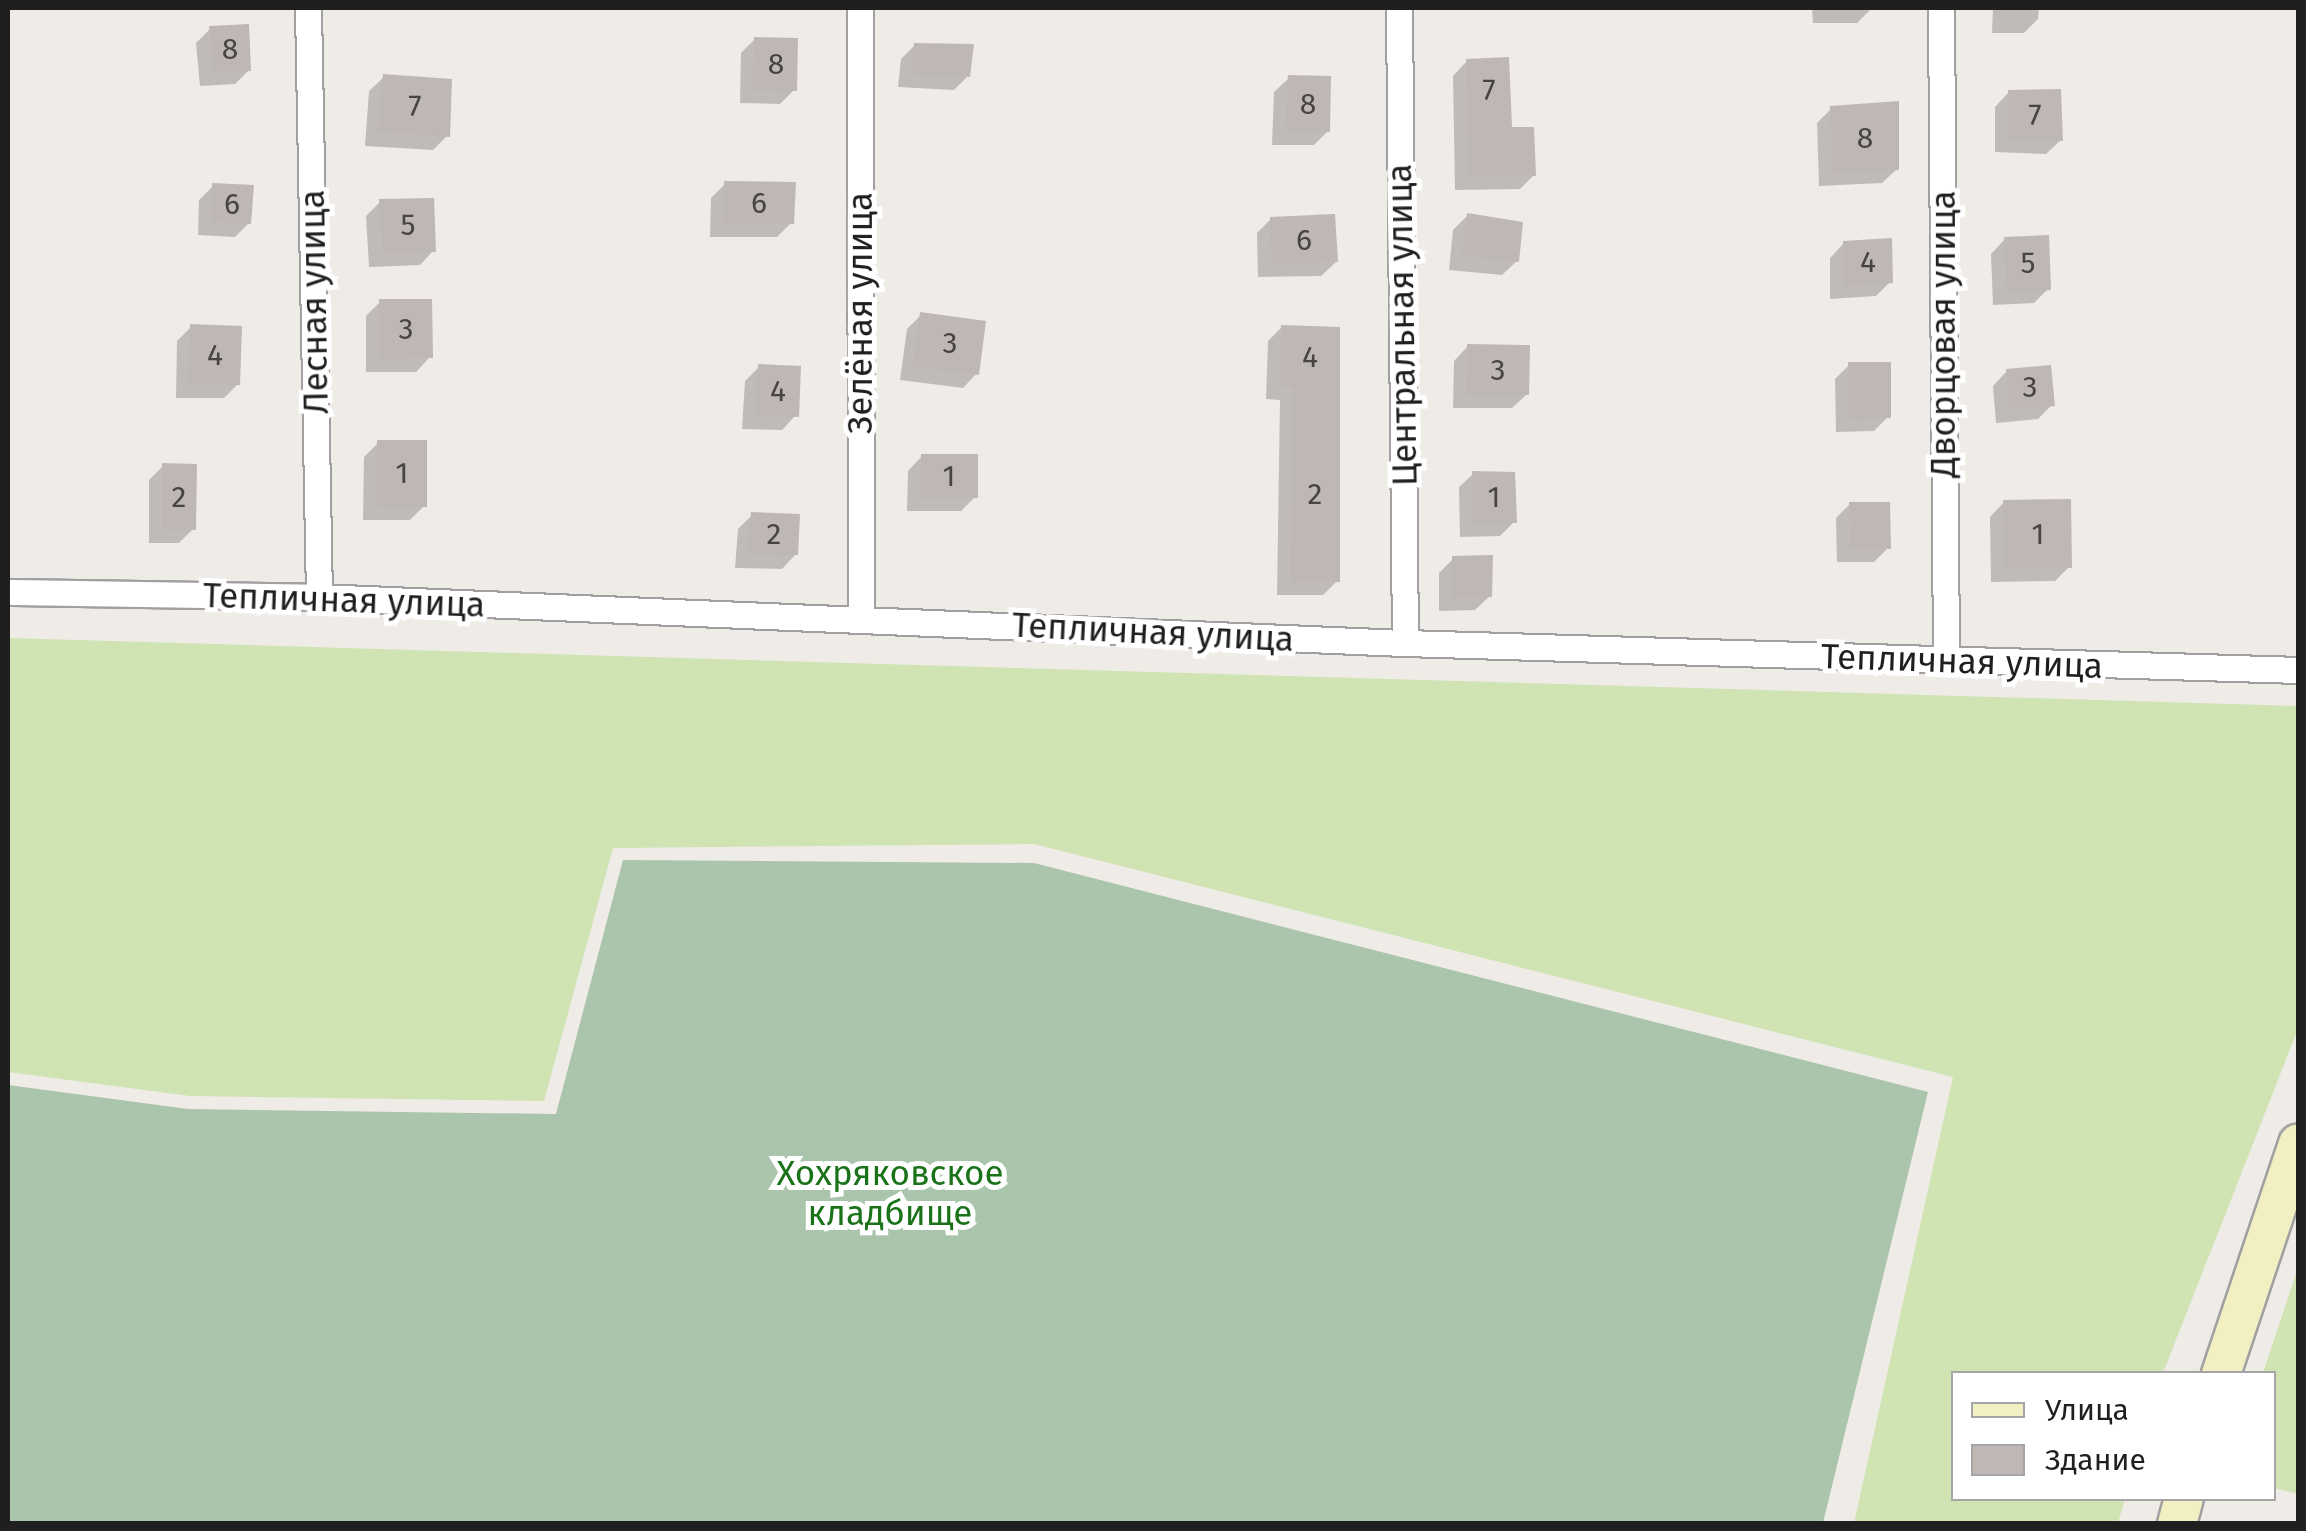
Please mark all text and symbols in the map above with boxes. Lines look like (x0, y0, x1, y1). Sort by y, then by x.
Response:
house number: 8 (222, 31, 238, 67)
house number: 8 (768, 46, 784, 82)
house number: 7 (1482, 72, 1496, 108)
house number: 8 (1300, 86, 1316, 122)
house number: 7 (408, 88, 422, 124)
house number: 7 (2028, 97, 2042, 133)
house number: 8 (1857, 120, 1873, 156)
street label: Центральная улица (1378, 163, 1426, 487)
house number: 6 (751, 185, 767, 221)
house number: 6 (224, 186, 240, 222)
street label: Лесная улица (291, 189, 337, 415)
street label: Дворцовая улица (1922, 190, 1964, 478)
street label: Зелёная улица (839, 192, 881, 434)
house number: 5 (400, 207, 416, 243)
house number: 6 (1296, 222, 1312, 258)
house number: 4 (1860, 244, 1876, 280)
house number: 5 (2020, 245, 2036, 281)
house number: 3 (399, 311, 413, 347)
house number: 3 (943, 325, 957, 361)
house number: 4 (207, 337, 223, 373)
house number: 4 (1302, 339, 1318, 375)
house number: 3 (1491, 352, 1505, 388)
house number: 3 (2023, 369, 2037, 405)
house number: 4 (770, 373, 786, 409)
house number: 1 (396, 455, 408, 491)
house number: 1 (943, 458, 955, 494)
house number: 2 (1308, 476, 1322, 512)
house number: 2 (172, 479, 186, 515)
house number: 1 (1488, 479, 1500, 515)
house number: 2 (767, 516, 781, 552)
house number: 1 (2032, 516, 2044, 552)
street label: Тепличная улица (202, 574, 486, 626)
street label: Тепличная улица (1011, 604, 1295, 660)
street label: Тепличная улица (1820, 635, 2104, 687)
park label: Хохряковское кладбище (776, 1152, 1004, 1234)
legend (1951, 1371, 2276, 1501)
text: Улица (2045, 1392, 2129, 1428)
text: Здание (2045, 1442, 2146, 1478)

